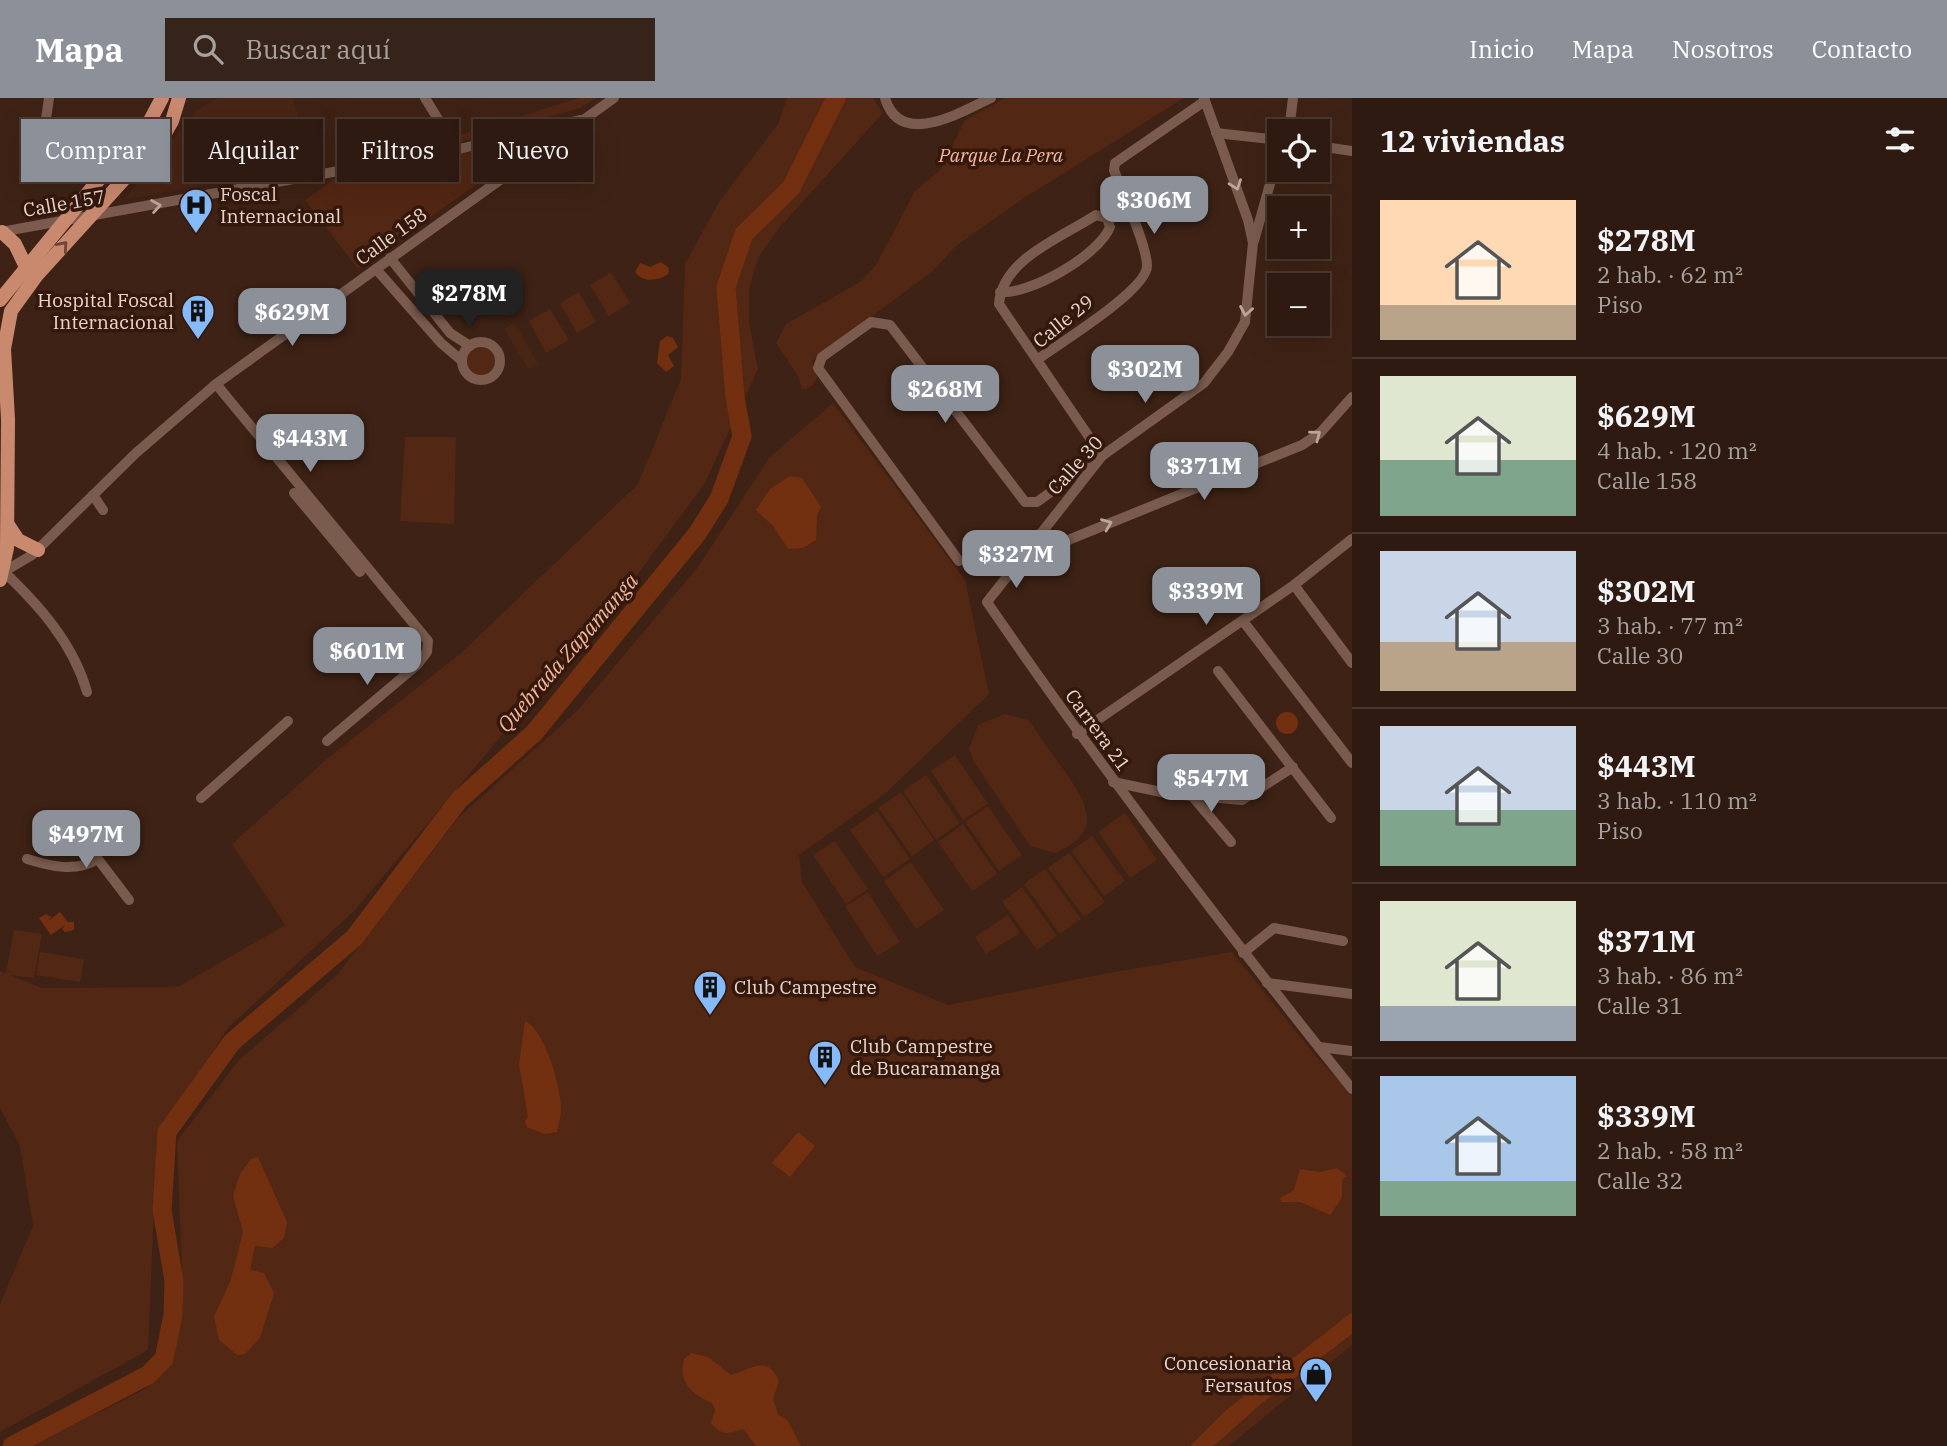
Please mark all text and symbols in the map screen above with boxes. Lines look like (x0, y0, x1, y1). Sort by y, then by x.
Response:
search box (165, 18, 655, 81)
text: Mapa (35, 28, 123, 71)
icon: search (189, 30, 227, 68)
text: Buscar aquí (245, 32, 391, 66)
text: Inicio (1469, 33, 1534, 65)
text: Mapa (1572, 33, 1634, 65)
text: Nosotros (1672, 33, 1774, 65)
text: Contacto (1812, 33, 1912, 65)
chip: Comprar (21, 119, 170, 182)
chip: Alquilar (184, 119, 323, 182)
chip: Filtros (337, 119, 459, 182)
chip: Nuevo (473, 119, 593, 182)
map controls (1267, 119, 1330, 336)
button: locate (1267, 119, 1330, 182)
text: 12 viviendas (1380, 121, 1565, 160)
icon: filters (1881, 121, 1919, 159)
park label: Parque La Pera (938, 143, 1064, 167)
pin: $306M (1105, 176, 1203, 236)
one-way arrow (1227, 179, 1241, 191)
place label: Foscal Internacional (220, 182, 342, 228)
street label: Calle 157 (21, 184, 107, 222)
text: $306M (1116, 184, 1192, 214)
hospital icon: Foscal Internacional (177, 186, 215, 235)
button: + (1267, 196, 1330, 259)
one-way arrow (150, 199, 162, 214)
street label: Calle 158 (350, 202, 432, 270)
text: $278M (1597, 220, 1696, 259)
icon: home (1436, 228, 1520, 312)
one-way arrow (55, 241, 67, 254)
text: 2 hab. · 62 m² (1597, 259, 1743, 289)
pin: $278M (420, 270, 518, 329)
button: − (1267, 273, 1330, 336)
text: $278M (431, 277, 507, 307)
place label: Hospital Foscal Internacional (37, 288, 174, 334)
pin: $629M (243, 288, 341, 348)
street label: Calle 29 (1028, 289, 1098, 353)
text: Piso (1597, 289, 1643, 319)
building icon: Hospital Foscal Internacional (179, 292, 217, 341)
text: $629M (254, 296, 330, 326)
one-way arrow (1239, 305, 1254, 317)
pin: $302M (1096, 345, 1194, 405)
text: $302M (1107, 353, 1183, 383)
pin: $268M (896, 366, 994, 425)
text: $268M (907, 373, 983, 403)
text: $629M (1597, 396, 1696, 435)
icon: home (1436, 404, 1520, 488)
pin: $443M (261, 414, 359, 474)
text: $443M (272, 422, 348, 452)
street label: Calle 30 (1042, 430, 1108, 500)
one-way arrow (1308, 430, 1321, 443)
text: 4 hab. · 120 m² (1597, 435, 1757, 465)
pin: $371M (1155, 442, 1253, 502)
text: $371M (1166, 450, 1242, 480)
text: Calle 158 (1597, 465, 1697, 495)
one-way arrow (1101, 518, 1113, 532)
pin: $327M (967, 531, 1065, 590)
text: $327M (978, 538, 1054, 568)
water label: Quebrada Zapamanga (490, 567, 644, 738)
pin: $339M (1157, 568, 1255, 627)
text: $302M (1597, 571, 1696, 610)
text: $339M (1168, 575, 1244, 605)
icon: home (1436, 579, 1520, 663)
text: 3 hab. · 77 m² (1597, 610, 1743, 640)
pin: $601M (318, 628, 416, 687)
text: $601M (329, 635, 405, 665)
text: Calle 30 (1597, 640, 1683, 670)
street label: Carrera 21 (1060, 684, 1136, 776)
text: $443M (1597, 746, 1696, 785)
pin: $547M (1162, 754, 1260, 814)
icon: home (1436, 754, 1520, 838)
text: $547M (1173, 762, 1249, 792)
text: 3 hab. · 110 m² (1597, 785, 1757, 815)
pin: $497M (37, 810, 135, 870)
text: Piso (1597, 815, 1643, 845)
text: $497M (48, 818, 124, 848)
text: $371M (1597, 921, 1696, 960)
icon: home (1436, 929, 1520, 1013)
text: 3 hab. · 86 m² (1597, 960, 1743, 990)
building icon: Club Campestre (691, 968, 729, 1017)
place label: Club Campestre (734, 975, 877, 999)
text: Calle 31 (1597, 990, 1683, 1020)
place label: Club Campestre de Bucaramanga (850, 1034, 1001, 1080)
building icon: Club Campestre de Bucaramanga (806, 1038, 844, 1087)
text: $339M (1597, 1096, 1696, 1135)
icon: home (1436, 1104, 1520, 1188)
text: 2 hab. · 58 m² (1597, 1135, 1743, 1165)
text: Calle 32 (1597, 1165, 1683, 1195)
place label: Concesionaria Fersautos (1164, 1351, 1292, 1397)
shop icon: Concesionaria Fersautos (1297, 1355, 1335, 1404)

